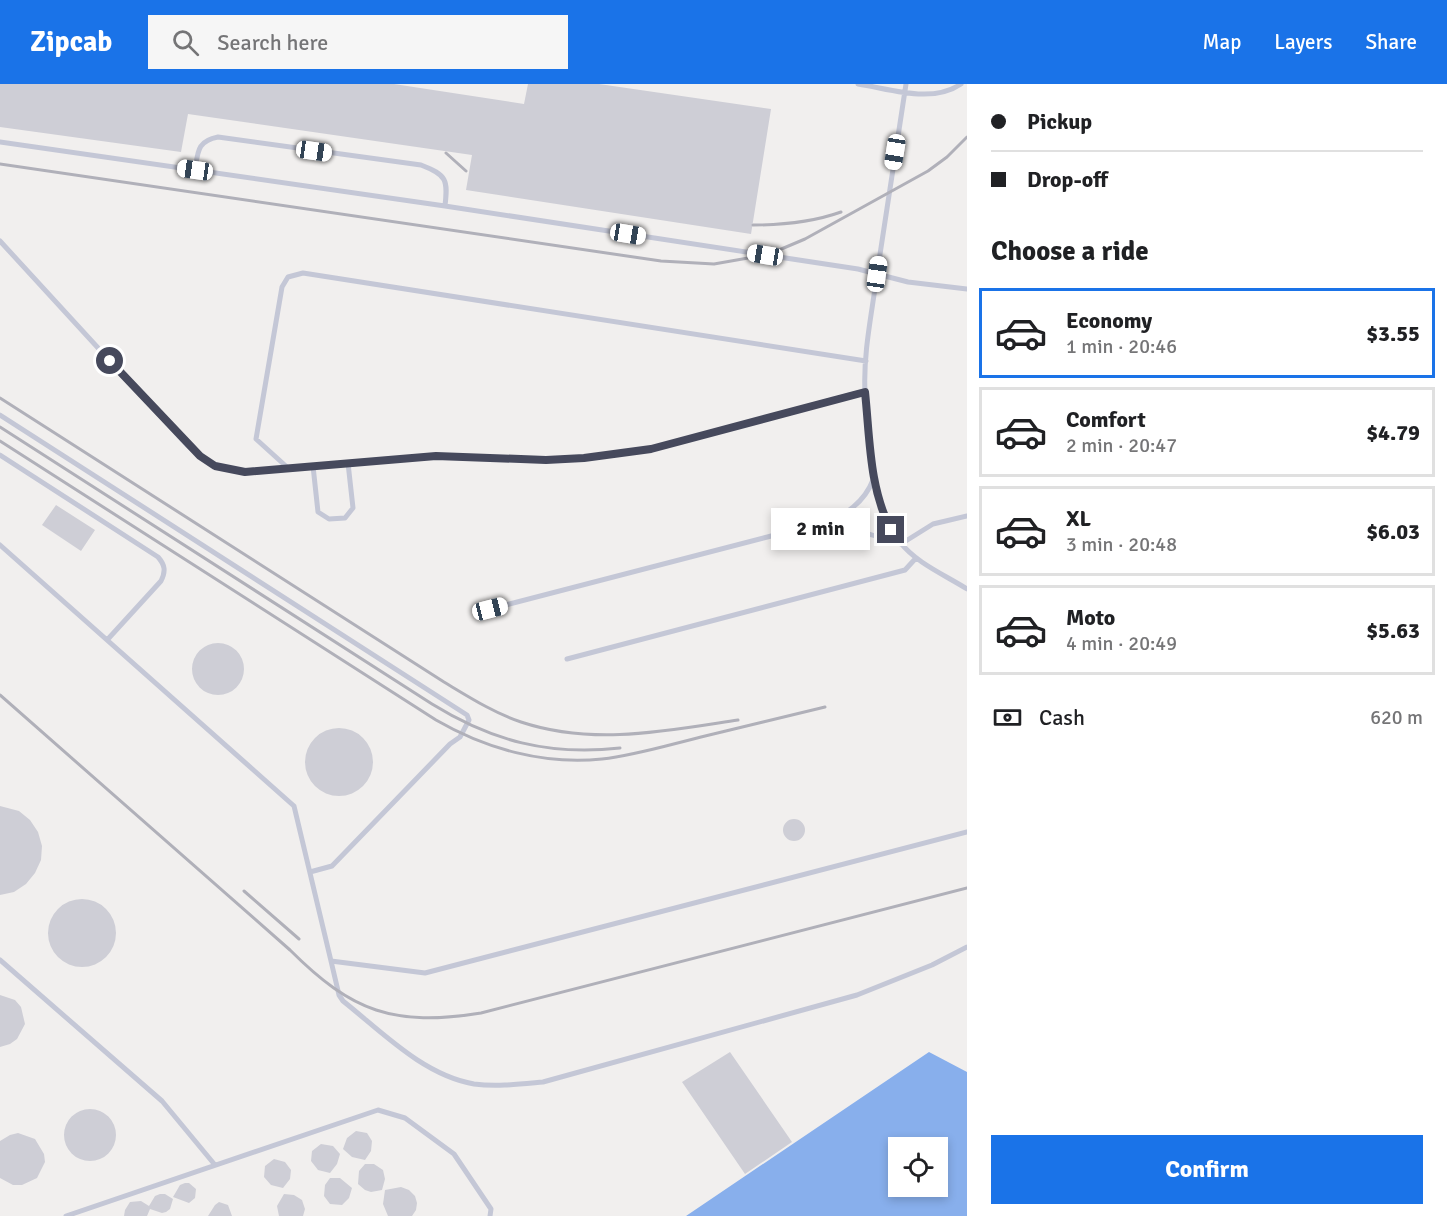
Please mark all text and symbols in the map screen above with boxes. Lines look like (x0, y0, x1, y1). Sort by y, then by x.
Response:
search box (148, 15, 568, 69)
text: Zipcab (30, 25, 112, 59)
icon: search (169, 26, 202, 59)
text: Search here (217, 29, 328, 56)
text: Map (1203, 29, 1241, 55)
text: Layers (1274, 29, 1332, 55)
text: Share (1365, 29, 1417, 55)
text: Pickup (1027, 108, 1092, 135)
car (883, 133, 907, 171)
car (295, 140, 333, 162)
car (176, 159, 214, 181)
text: Drop-off (1027, 166, 1108, 193)
car (609, 222, 647, 246)
text: Choose a ride (991, 235, 1149, 268)
car (746, 243, 784, 267)
car (866, 255, 888, 293)
icon: car (994, 306, 1048, 360)
text: Economy (1066, 307, 1152, 334)
text: $3.55 (1366, 320, 1420, 347)
text: 1 min · 20:46 (1066, 334, 1177, 359)
route start (96, 347, 123, 374)
icon: car (994, 405, 1048, 459)
text: Comfort (1066, 406, 1146, 433)
text: $4.79 (1366, 419, 1420, 446)
text: 2 min · 20:47 (1066, 433, 1177, 458)
icon: car (994, 504, 1048, 558)
text: XL (1066, 505, 1091, 532)
callout: 2 min (771, 509, 870, 551)
text: 2 min (796, 516, 845, 541)
route end (877, 516, 904, 543)
text: $6.03 (1366, 518, 1420, 545)
text: 3 min · 20:48 (1066, 532, 1177, 557)
car (470, 596, 510, 622)
icon: car (994, 603, 1048, 657)
text: Moto (1066, 604, 1115, 631)
text: $5.63 (1366, 617, 1420, 644)
text: 4 min · 20:49 (1066, 631, 1177, 656)
icon: cash (991, 701, 1024, 734)
text: Cash (1039, 704, 1085, 731)
text: 620 m (1370, 705, 1423, 730)
button: Confirm (991, 1135, 1423, 1204)
map controls (888, 1137, 948, 1197)
button: locate (888, 1137, 948, 1197)

